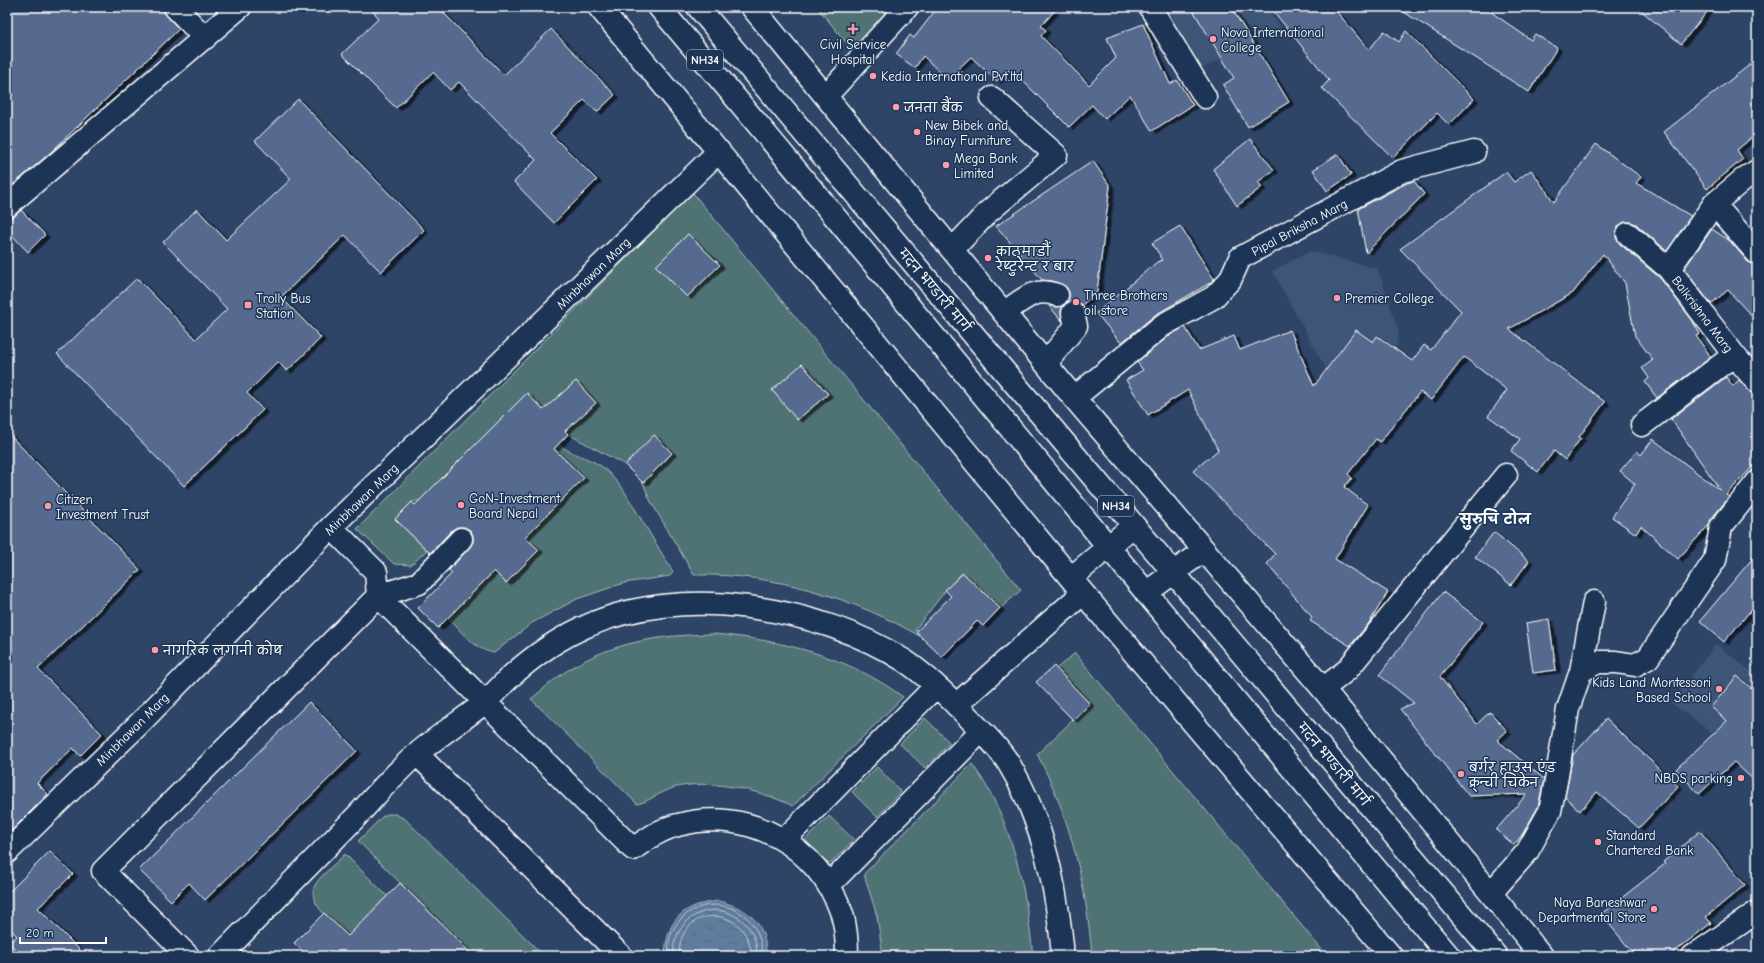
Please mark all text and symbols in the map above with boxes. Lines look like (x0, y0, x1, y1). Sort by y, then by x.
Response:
marker: Civil Service Hospital (847, 23, 859, 35)
place label: Nova International College (1221, 25, 1324, 55)
marker: Nova International College (1208, 34, 1218, 44)
place label: Civil Service Hospital (820, 37, 887, 67)
road number: NH34 (687, 50, 723, 70)
place label: Kedia International Pvt.ltd (881, 69, 1023, 84)
marker: Kedia International Pvt.ltd (868, 71, 878, 81)
place label: जनता बैंक (903, 96, 964, 115)
marker: जनता बैंक (891, 102, 901, 112)
place label: New Bibek and Binay Furniture (925, 118, 1012, 148)
marker: New Bibek and Binay Furniture (912, 127, 922, 137)
place label: Mega Bank Limited (954, 151, 1018, 181)
marker: Mega Bank Limited (941, 160, 951, 170)
street label: Pipal Briksha Marg (1249, 196, 1350, 259)
street label: Minbhawan Marg (553, 234, 633, 312)
place label: काठमाडौं रेष्टुरेन्ट र बार (994, 240, 1075, 276)
street label: मदन भण्डारी मार्ग (895, 243, 977, 336)
marker: काठमाडौं रेष्टुरेन्ट र बार (983, 253, 993, 263)
street label: Balkrishna Marg (1669, 273, 1736, 356)
place label: Three Brothers oil store (1084, 288, 1168, 318)
place label: Trolly Bus Station (256, 291, 311, 321)
place label: Premier College (1345, 291, 1434, 306)
marker: Premier College (1332, 293, 1342, 303)
marker: Three Brothers oil store (1071, 297, 1081, 307)
marker: Trolly Bus Station (243, 300, 253, 310)
street label: Minbhawan Marg (321, 460, 401, 538)
place label: GoN-Investment Board Nepal (469, 491, 562, 521)
place label: Citizen Investment Trust (56, 492, 151, 522)
road number: NH34 (1098, 496, 1134, 516)
marker: GoN-Investment Board Nepal (456, 500, 466, 510)
marker: Citizen Investment Trust (43, 501, 53, 511)
district label: सुरुचि टोल (1457, 508, 1533, 530)
place label: नागरिक लगानी कोष (162, 640, 283, 658)
marker: नागरिक लगानी कोष (150, 645, 160, 655)
place label: Kids Land Montessori Based School (1592, 675, 1711, 705)
marker: Kids Land Montessori Based School (1714, 684, 1724, 694)
street label: Minbhawan Marg (93, 690, 172, 769)
street label: मदन भण्डारी मार्ग (1294, 717, 1376, 810)
place label: बर्गर हाउस एंड क्र्न्ची चिकेन (1468, 757, 1557, 793)
marker: बर्गर हाउस एंड क्र्न्ची चिकेन (1456, 769, 1466, 779)
place label: NBDS parking (1655, 771, 1733, 786)
marker: NBDS parking (1736, 773, 1746, 783)
place label: Standard Chartered Bank (1606, 828, 1694, 858)
marker: Standard Chartered Bank (1593, 837, 1603, 847)
place label: Naya Baneshwar Departmental Store (1538, 895, 1647, 925)
marker: Naya Baneshwar Departmental Store (1649, 904, 1659, 914)
scale bar (20, 919, 106, 945)
text: 20 m (26, 926, 54, 940)

